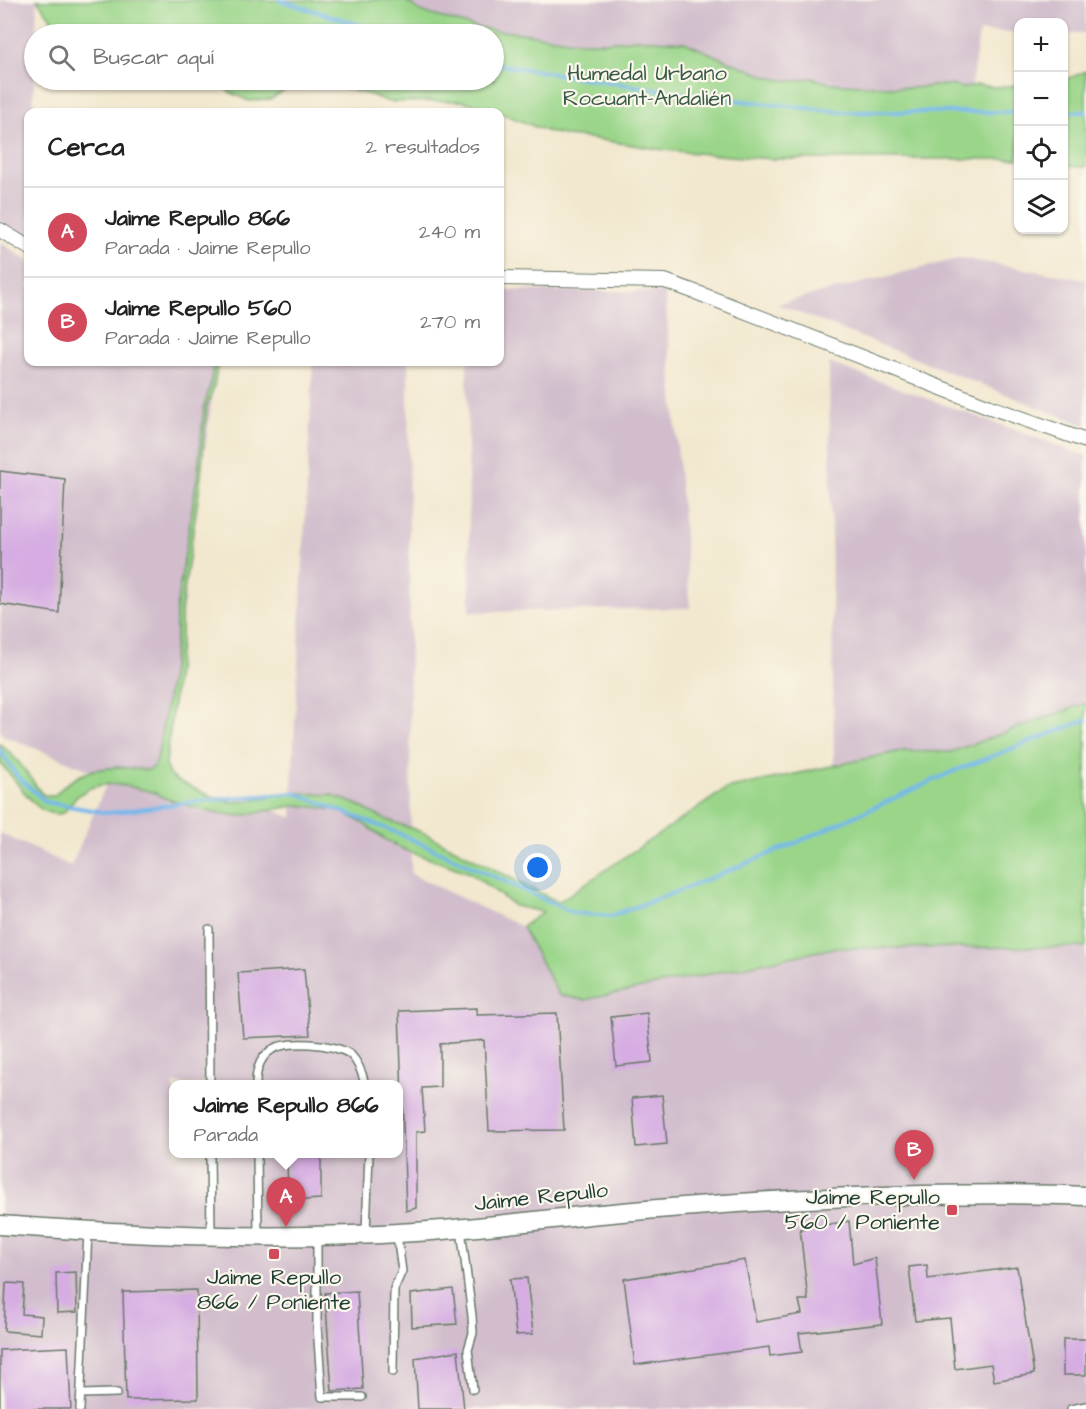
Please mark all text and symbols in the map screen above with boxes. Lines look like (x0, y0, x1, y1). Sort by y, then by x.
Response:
map controls (1014, 18, 1068, 234)
button: + (1014, 18, 1068, 72)
search box (24, 24, 504, 90)
icon: search (45, 41, 78, 74)
text: Buscar aquí (93, 42, 214, 73)
park label: Humedal Urbano Rocuant-Andalién (563, 58, 731, 114)
button: − (1014, 72, 1068, 126)
button: locate (1014, 126, 1068, 180)
text: Cerca (48, 129, 125, 165)
text: 2 resultados (366, 133, 480, 161)
button: layers (1014, 180, 1068, 234)
text: Jaime Repullo 866 (105, 203, 290, 234)
text: A (61, 218, 74, 246)
text: 240 m (419, 218, 480, 246)
text: Parada · Jaime Repullo (105, 234, 311, 262)
text: Jaime Repullo 560 (105, 293, 291, 324)
text: B (60, 308, 75, 336)
text: 270 m (420, 308, 480, 336)
text: Parada · Jaime Repullo (105, 324, 311, 352)
your location (523, 853, 552, 882)
popup (169, 1080, 403, 1158)
text: Jaime Repullo 866 (194, 1090, 378, 1121)
text: Parada (194, 1121, 258, 1149)
pin: B (894, 1130, 934, 1180)
street label: Jaime Repullo (473, 1175, 610, 1219)
pin: A (266, 1178, 306, 1227)
place label: Jaime Repullo 560 / Poniente (785, 1182, 941, 1238)
marker: Jaime Repullo 560 / Poniente (945, 1203, 959, 1217)
marker: Jaime Repullo 866 / Poniente (267, 1247, 281, 1261)
place label: Jaime Repullo 866 / Poniente (197, 1262, 351, 1318)

